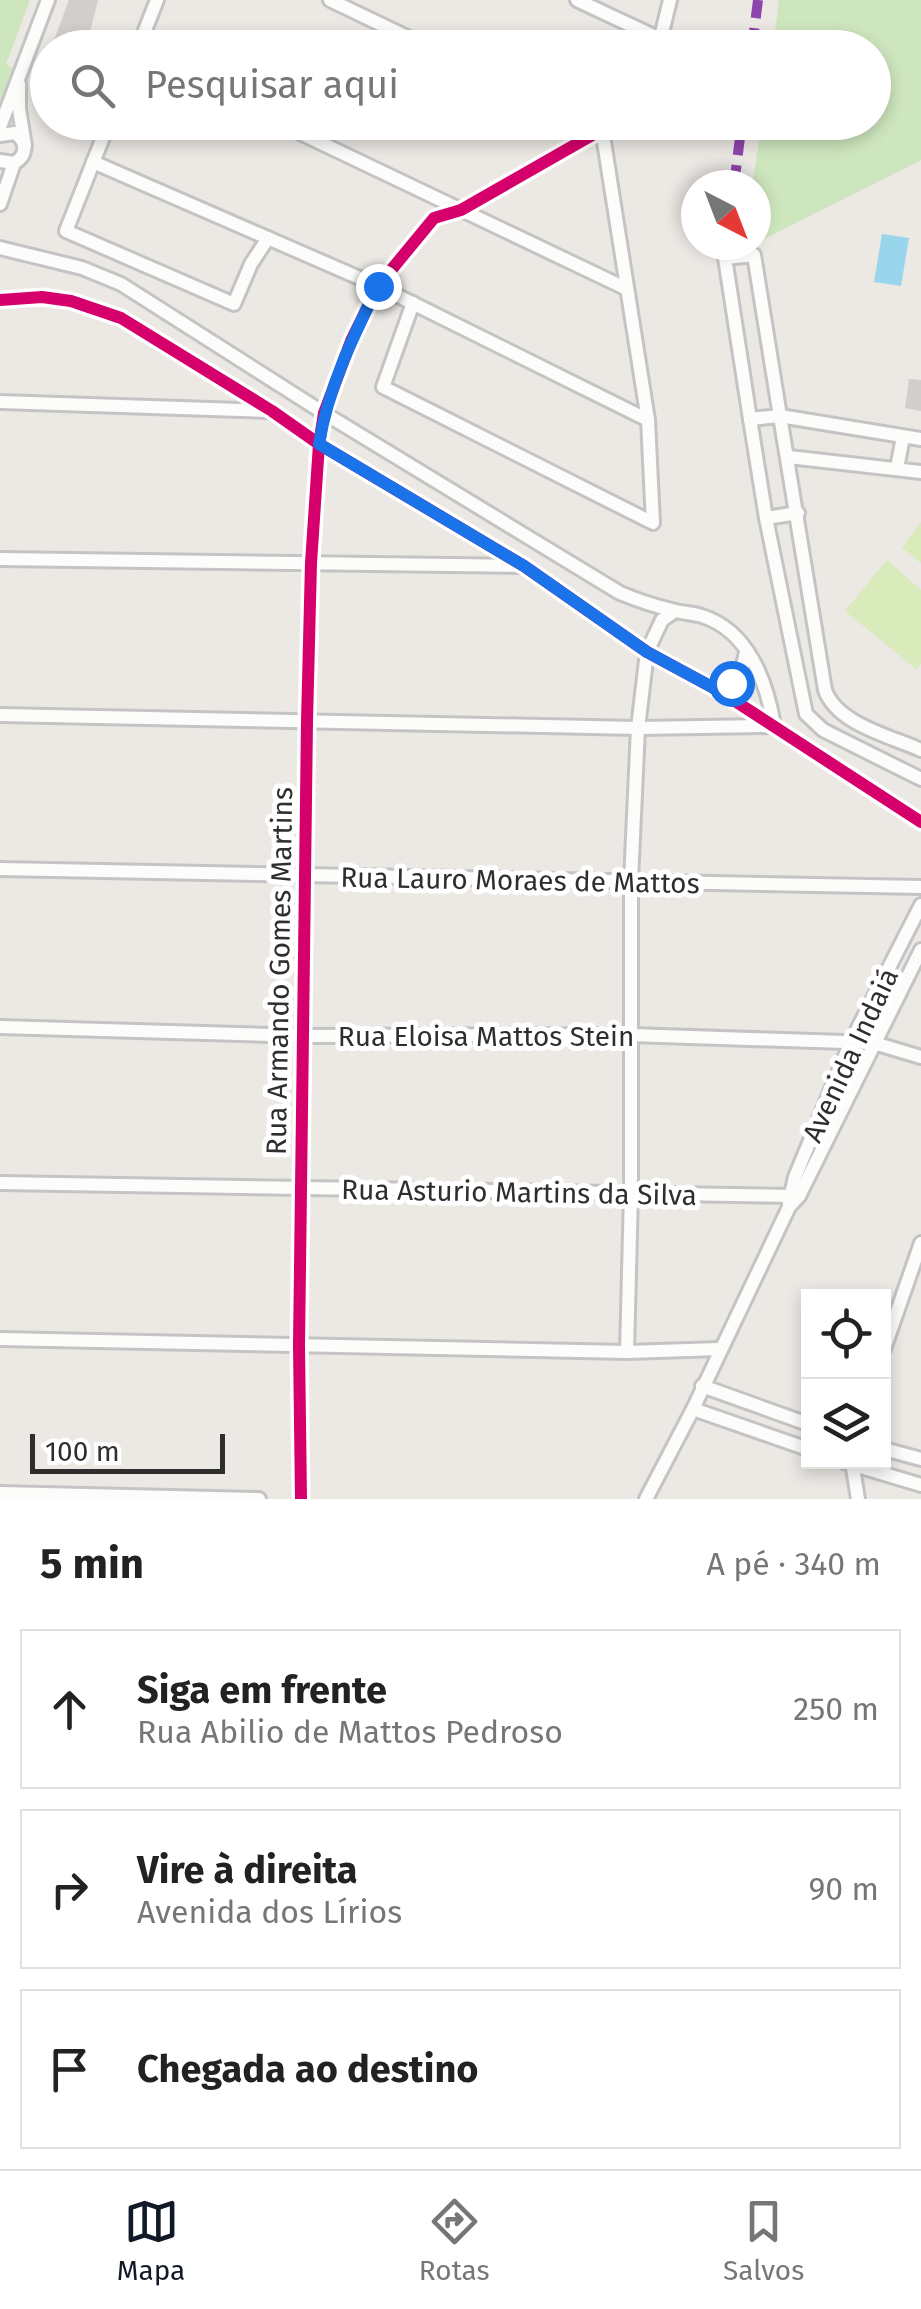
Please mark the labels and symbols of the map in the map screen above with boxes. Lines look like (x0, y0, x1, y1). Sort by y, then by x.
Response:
north arrow (681, 170, 771, 260)
route end (356, 264, 402, 310)
route start (709, 661, 755, 707)
street label: Rua Armando Gomes Martins (260, 787, 299, 1155)
street label: Rua Lauro Moraes de Mattos (340, 861, 700, 900)
street label: Avenida Indaiá (796, 963, 905, 1148)
street label: Rua Eloisa Mattos Stein (338, 1020, 634, 1053)
street label: Rua Asturio Martins da Silva (341, 1173, 697, 1212)
scale bar (30, 1429, 225, 1474)

